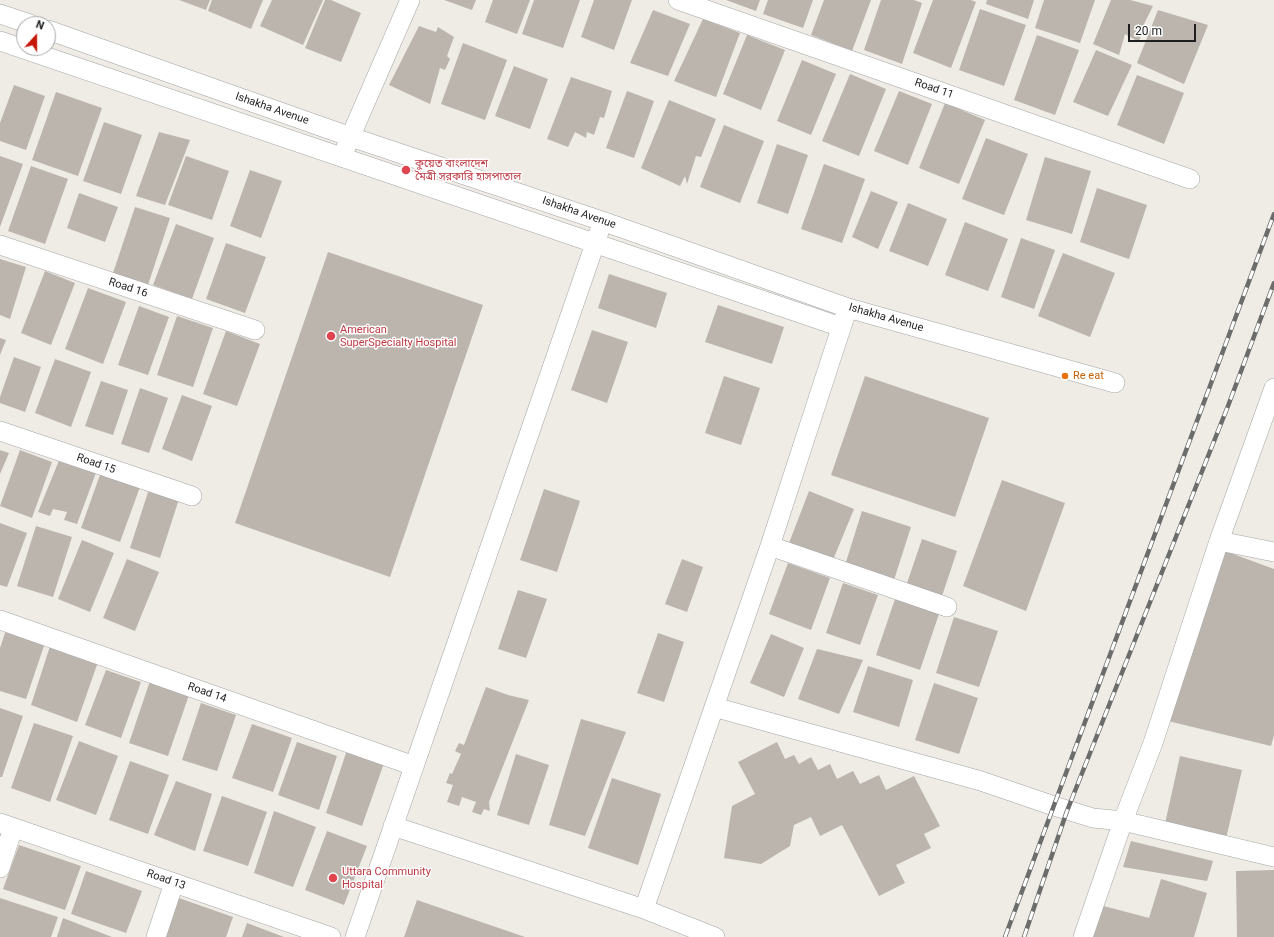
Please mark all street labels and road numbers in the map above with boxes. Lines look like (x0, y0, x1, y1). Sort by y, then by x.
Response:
street label: Road 11 (913, 76, 955, 102)
street label: Ishakha Avenue (233, 90, 311, 128)
street label: Ishakha Avenue (540, 194, 618, 232)
street label: Road 16 (107, 275, 149, 301)
street label: Ishakha Avenue (847, 301, 925, 335)
street label: Road 15 (75, 451, 117, 477)
street label: Road 14 (186, 680, 228, 706)
street label: Road 13 (145, 867, 187, 893)

